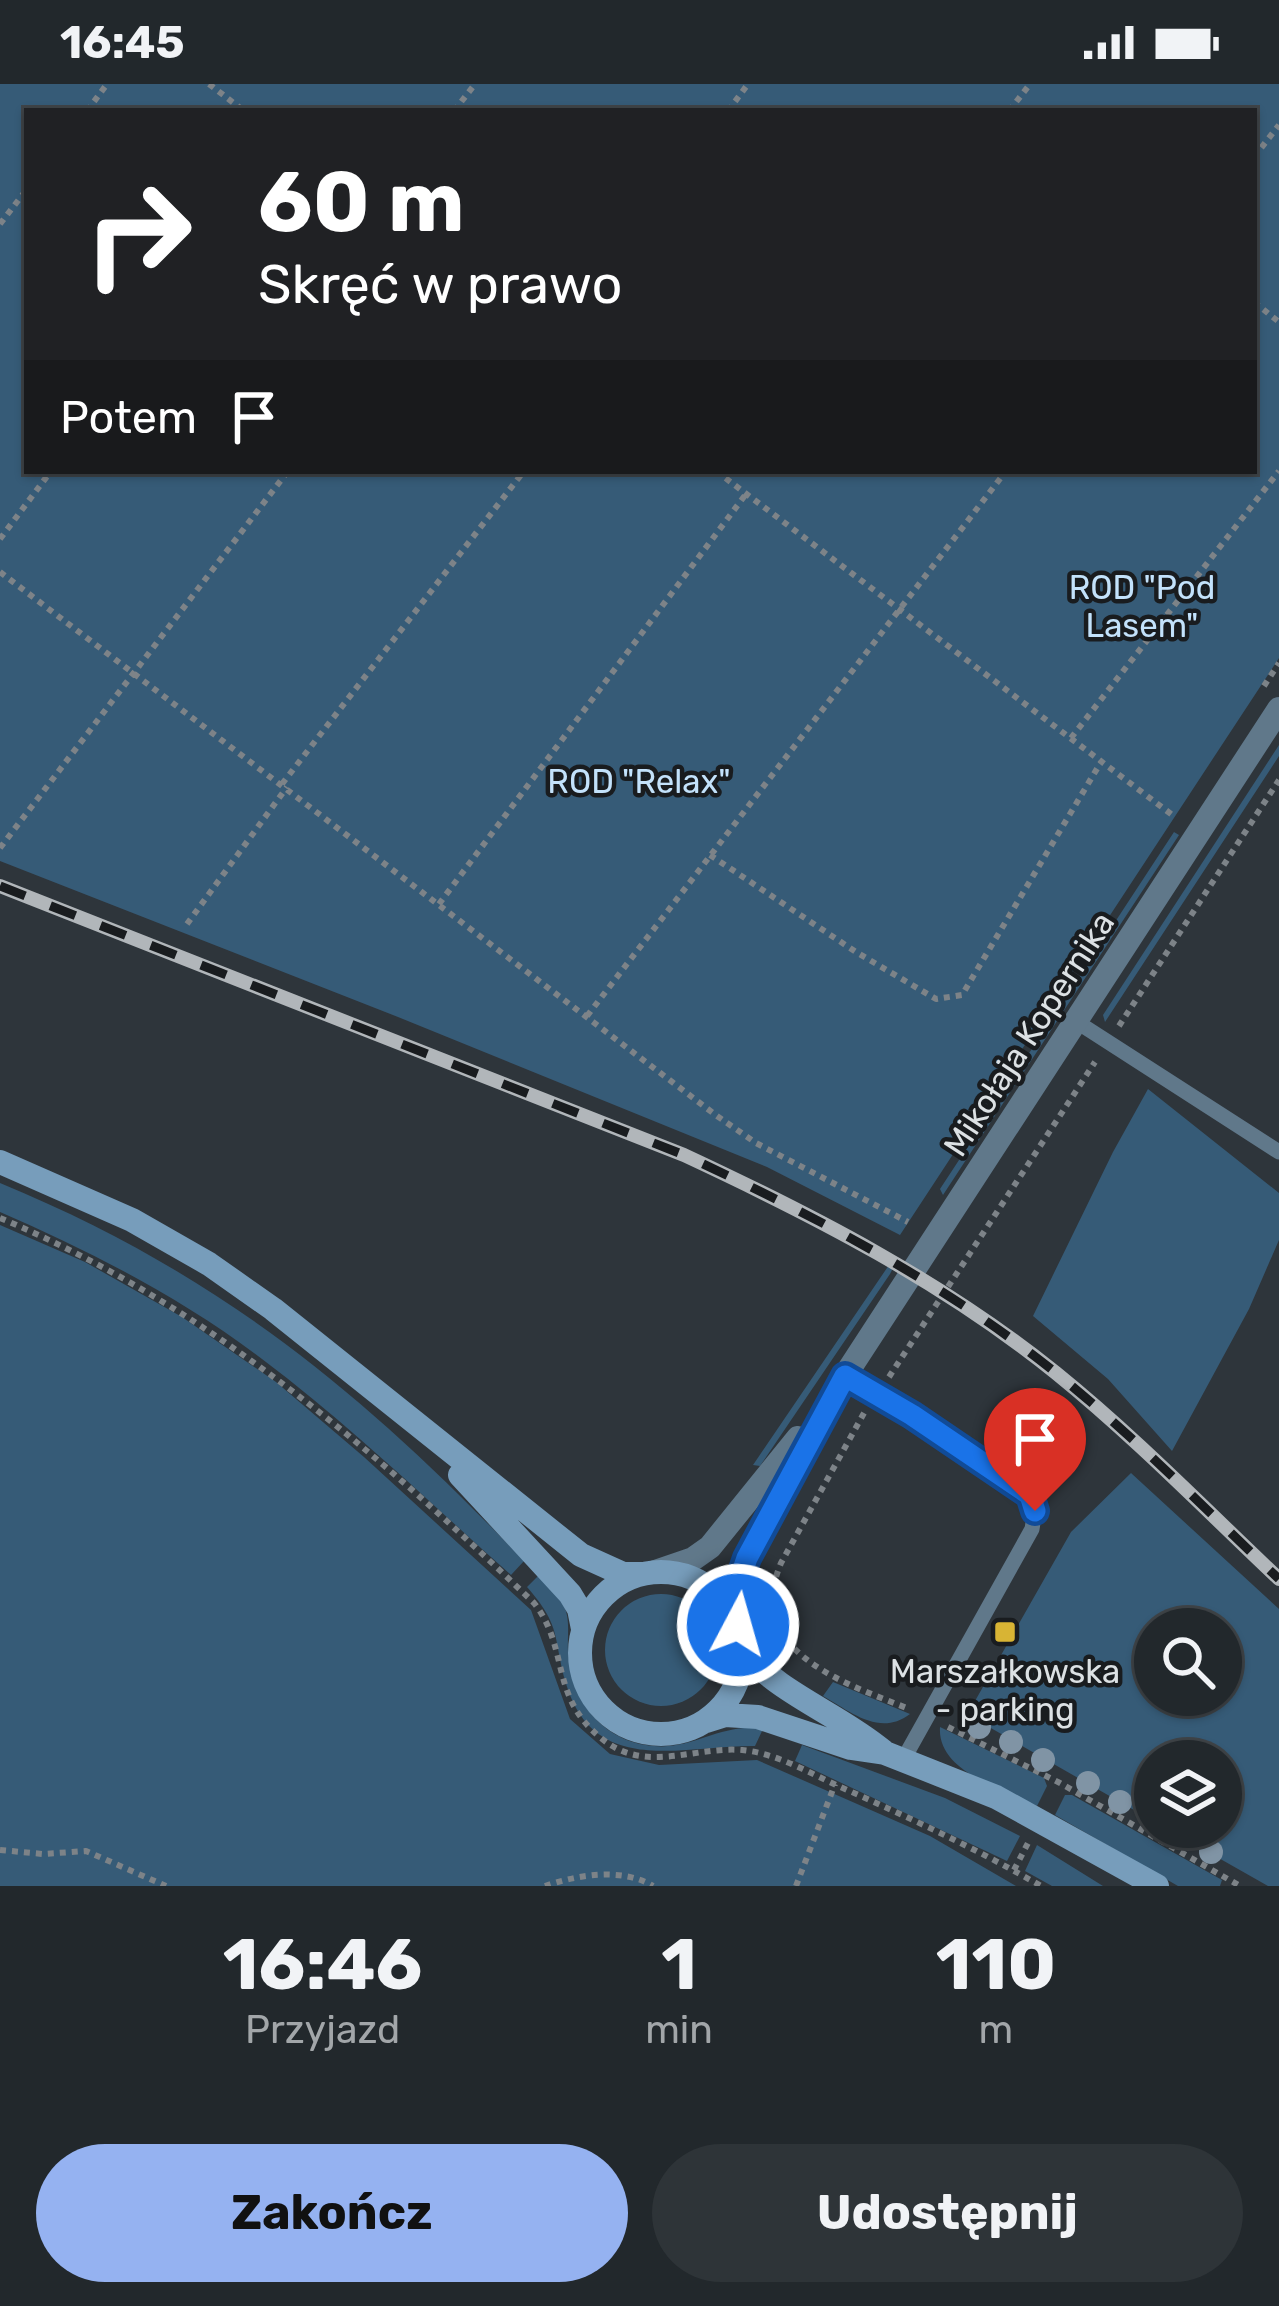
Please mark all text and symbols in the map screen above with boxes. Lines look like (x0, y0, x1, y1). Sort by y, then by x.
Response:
text: 16:45 (60, 16, 185, 69)
text: 60 m (258, 152, 465, 252)
icon: right (60, 156, 216, 312)
text: Skręć w prawo (258, 253, 622, 317)
icon: arrive (221, 384, 287, 450)
text: Potem (60, 391, 197, 444)
park label: ROD "Pod Lasem" (1069, 568, 1215, 645)
park label: ROD "Relax" (547, 762, 731, 801)
street label: Mikołaja Kopernika (936, 905, 1122, 1163)
pin (984, 1388, 1086, 1511)
icon: arrive (1002, 1406, 1068, 1472)
position arrow (675, 1562, 801, 1688)
map controls (1134, 1608, 1242, 1848)
button: search (1134, 1608, 1242, 1716)
marker: Marszałkowska - parking (992, 1619, 1018, 1645)
place label: Marszałkowska - parking (890, 1652, 1120, 1729)
button: layers (1134, 1740, 1242, 1848)
text: 16:46 (223, 1922, 422, 2007)
text: 1 (661, 1922, 697, 2007)
text: 110 (936, 1922, 1056, 2007)
text: Przyjazd (245, 2007, 400, 2053)
text: min (645, 2007, 713, 2053)
text: m (979, 2007, 1013, 2053)
button: Zakończ (36, 2144, 628, 2282)
button: Udostępnij (652, 2144, 1243, 2282)

